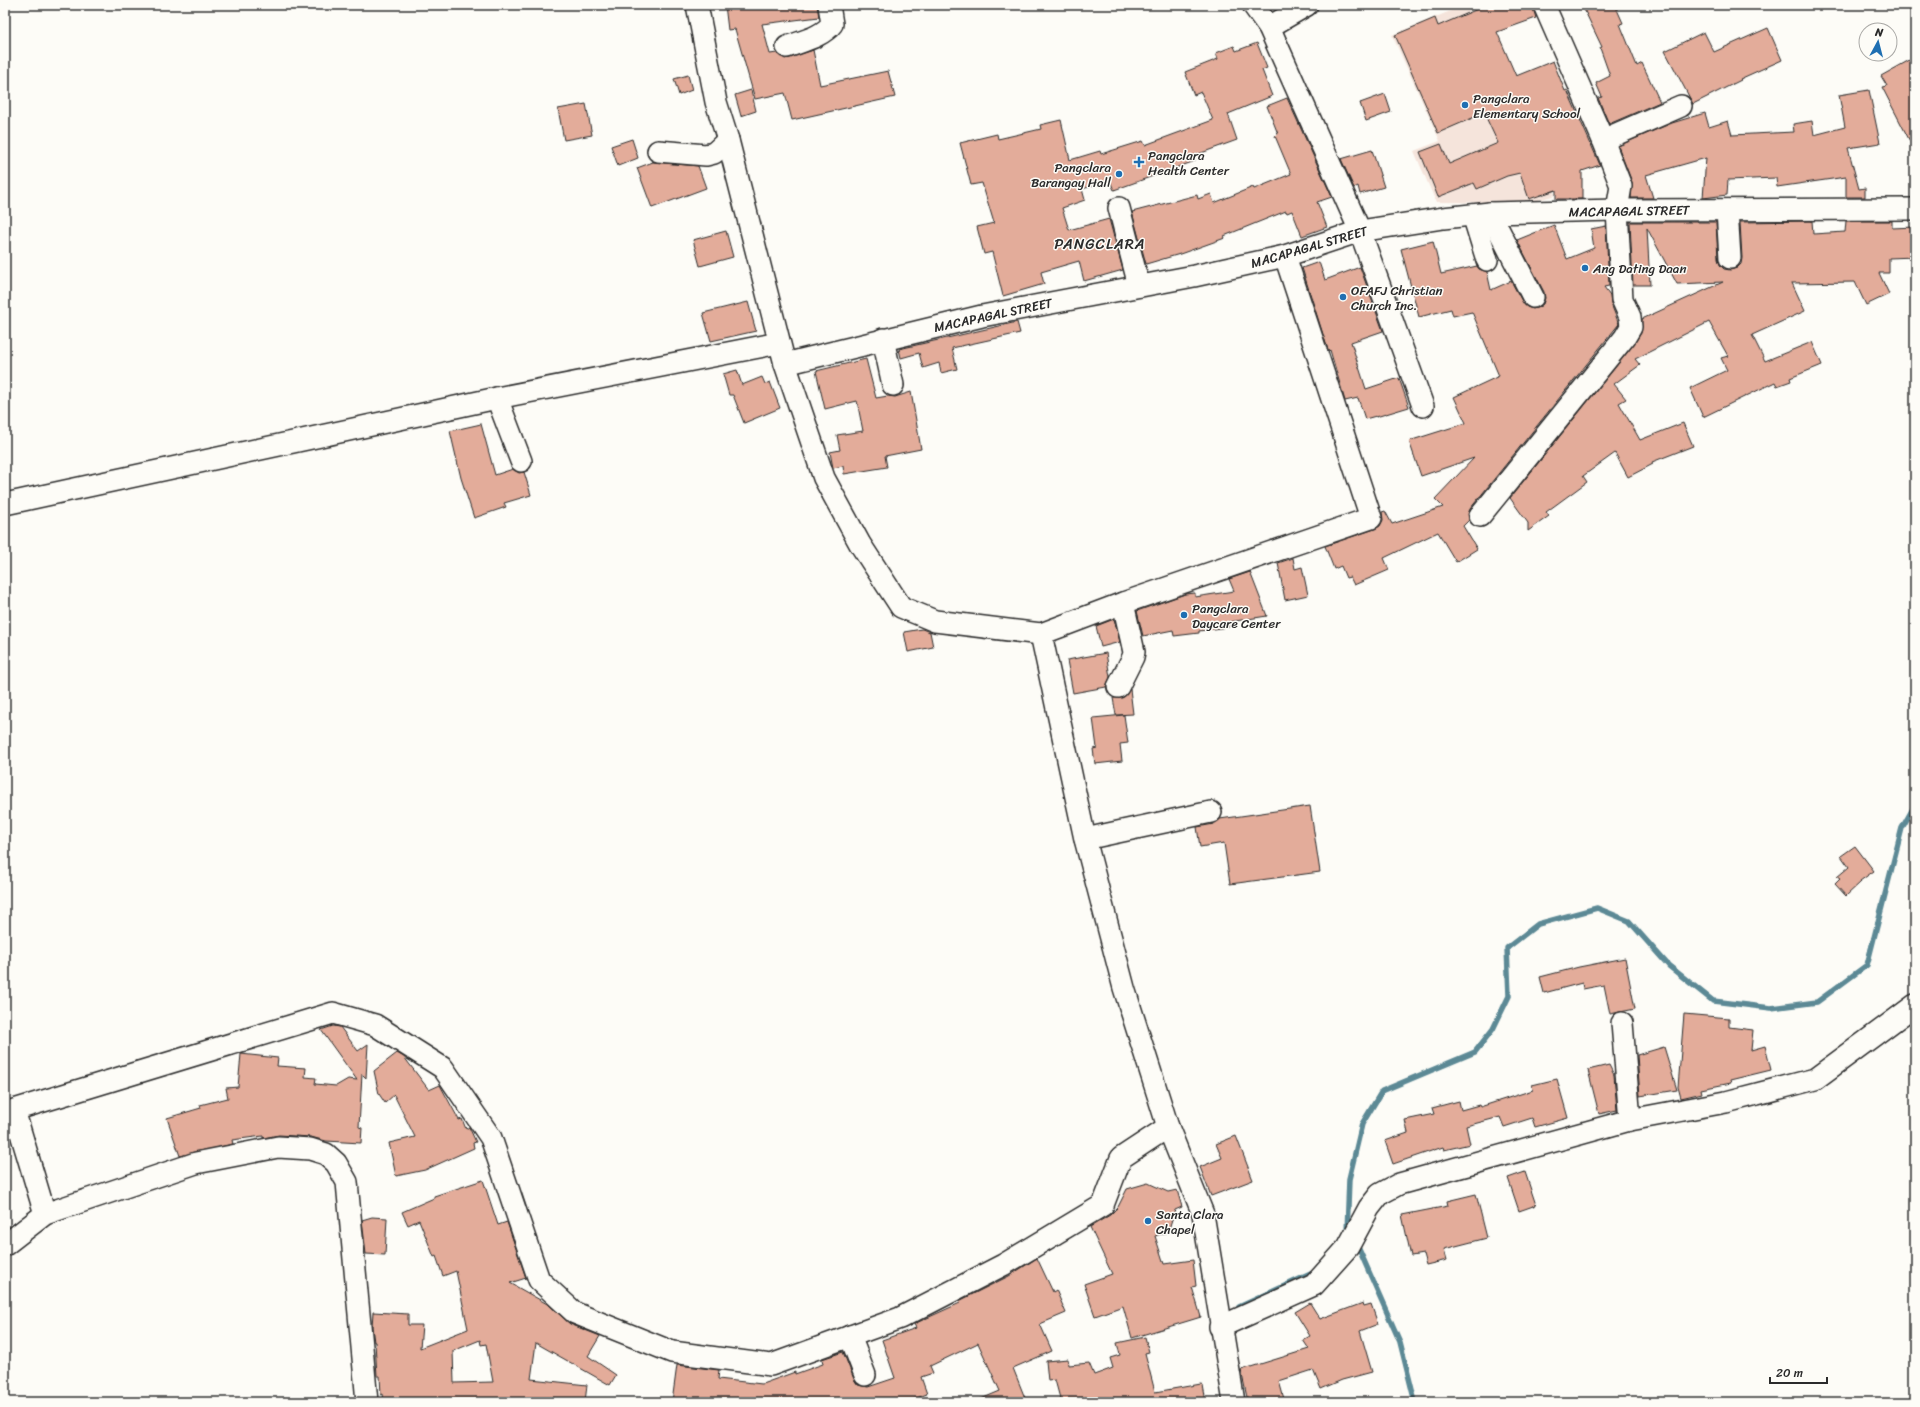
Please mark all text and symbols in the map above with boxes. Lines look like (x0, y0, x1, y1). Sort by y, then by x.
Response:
north arrow (1858, 22, 1898, 62)
text: N (1873, 23, 1884, 43)
place label: Pangclara Elementary School (1473, 87, 1581, 125)
marker: Pangclara Elementary School (1460, 100, 1470, 110)
place label: Pangclara Health Center (1148, 144, 1230, 182)
place label: Pangclara Barangay Hall (1031, 156, 1111, 194)
marker: Pangclara Health Center (1133, 156, 1145, 168)
marker: Pangclara Barangay Hall (1114, 169, 1124, 179)
street label: MACAPAGAL STREET (1569, 198, 1691, 224)
street label: MACAPAGAL STREET (1248, 219, 1372, 275)
district label: PANGCLARA (1054, 231, 1146, 257)
place label: Ang Dating Daan (1592, 257, 1686, 280)
marker: Ang Dating Daan (1580, 263, 1590, 273)
place label: OFAFJ Christian Church Inc. (1351, 279, 1442, 317)
street label: MACAPAGAL STREET (932, 291, 1056, 339)
marker: OFAFJ Christian Church Inc. (1338, 292, 1348, 302)
place label: Pangclara Daycare Center (1192, 597, 1281, 635)
marker: Pangclara Daycare Center (1179, 610, 1189, 620)
place label: Santa Clara Chapel (1156, 1203, 1224, 1241)
marker: Santa Clara Chapel (1143, 1216, 1153, 1226)
scale bar (1770, 1359, 1827, 1385)
text: 20 m (1776, 1362, 1803, 1384)

